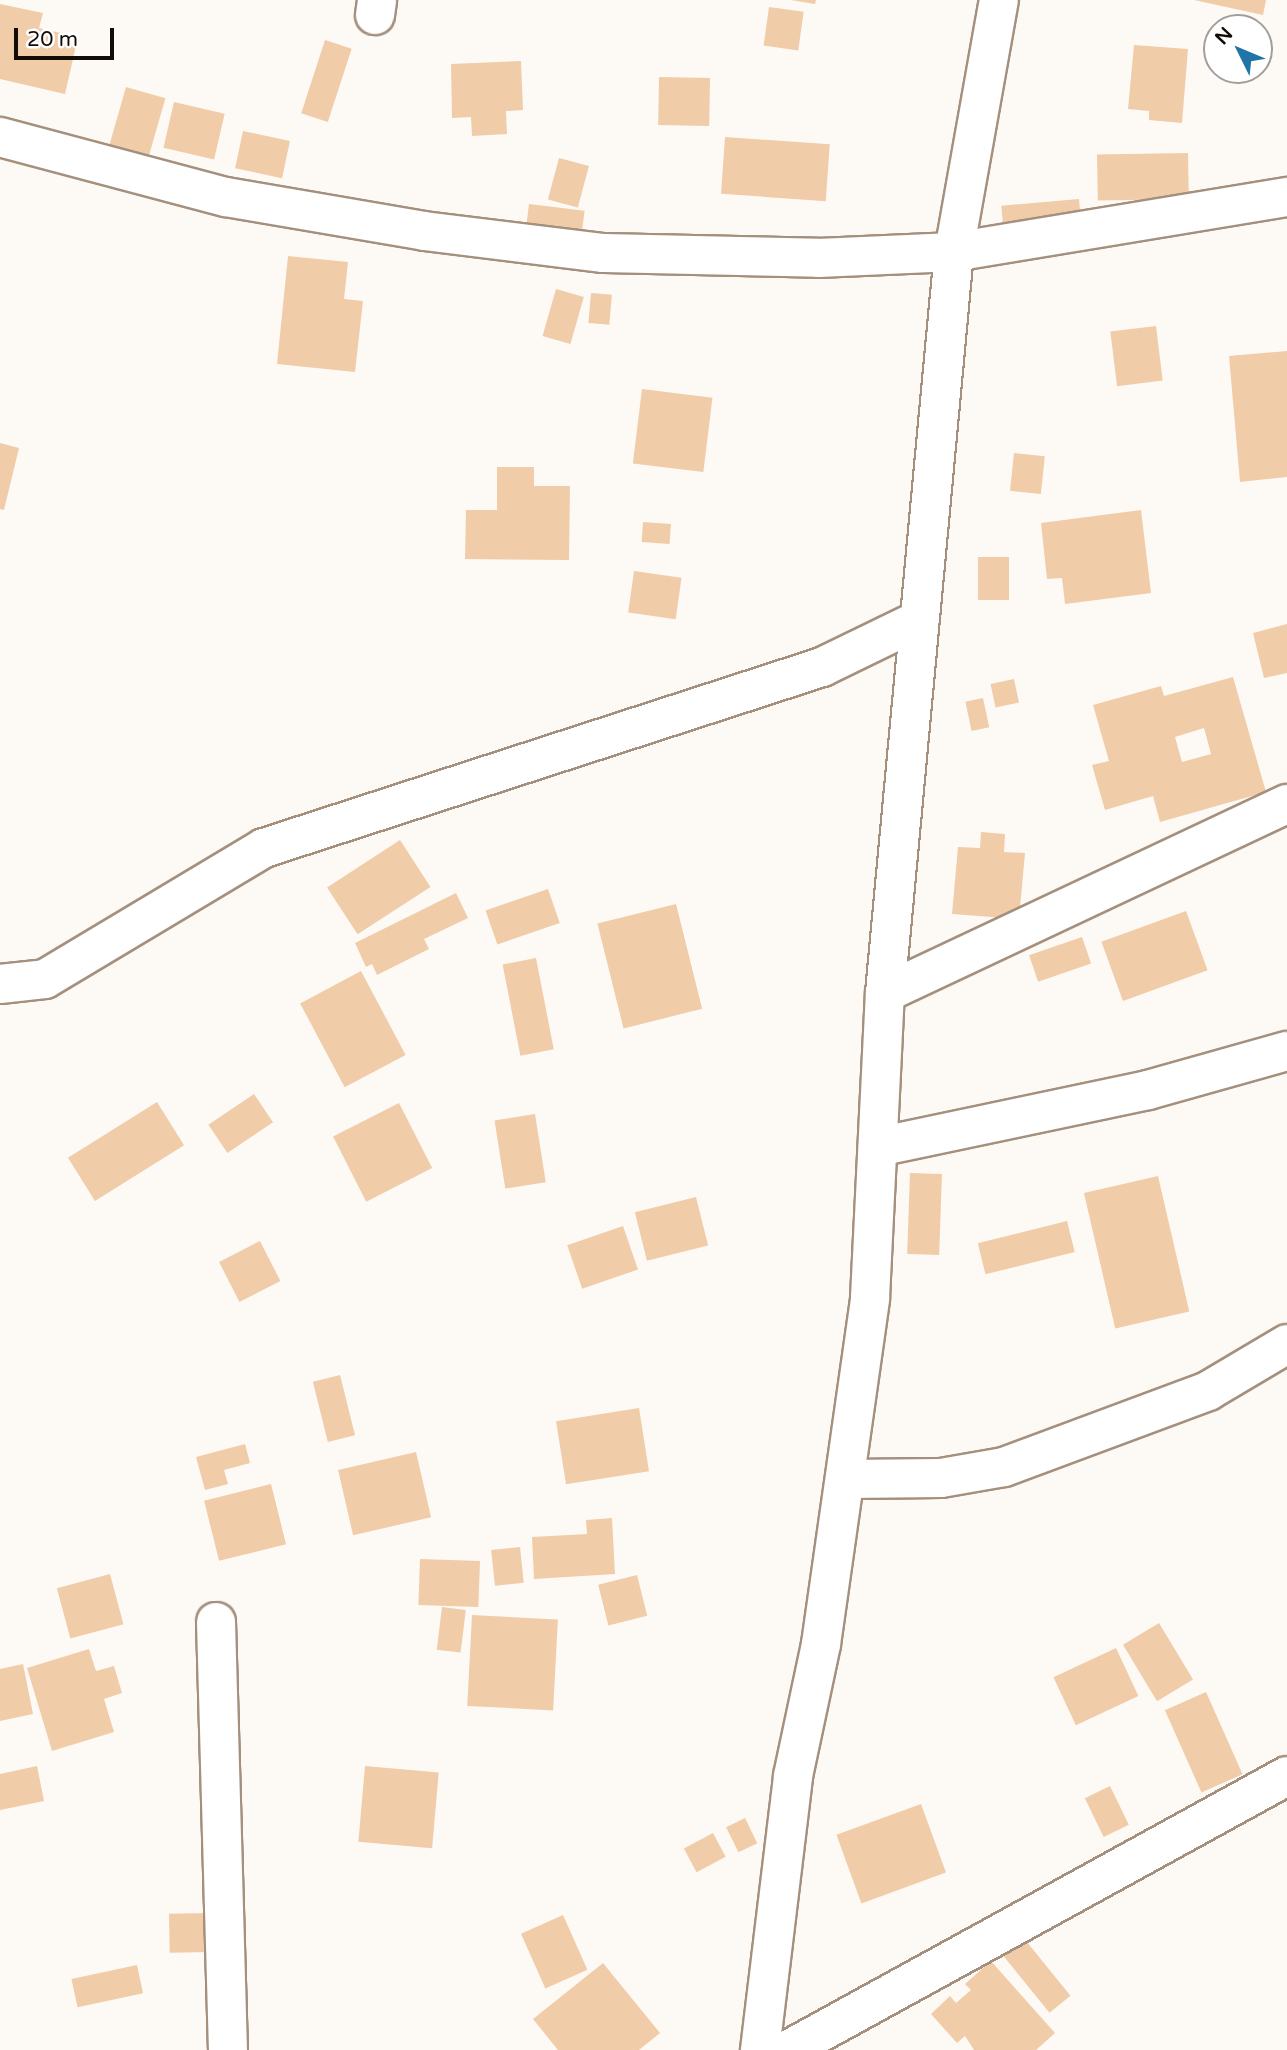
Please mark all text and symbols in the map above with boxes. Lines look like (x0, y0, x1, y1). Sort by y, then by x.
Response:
scale bar (18, 14, 117, 58)
north arrow (1203, 14, 1273, 84)
text: N (1211, 23, 1237, 49)
text: 20 m (27, 27, 78, 52)

